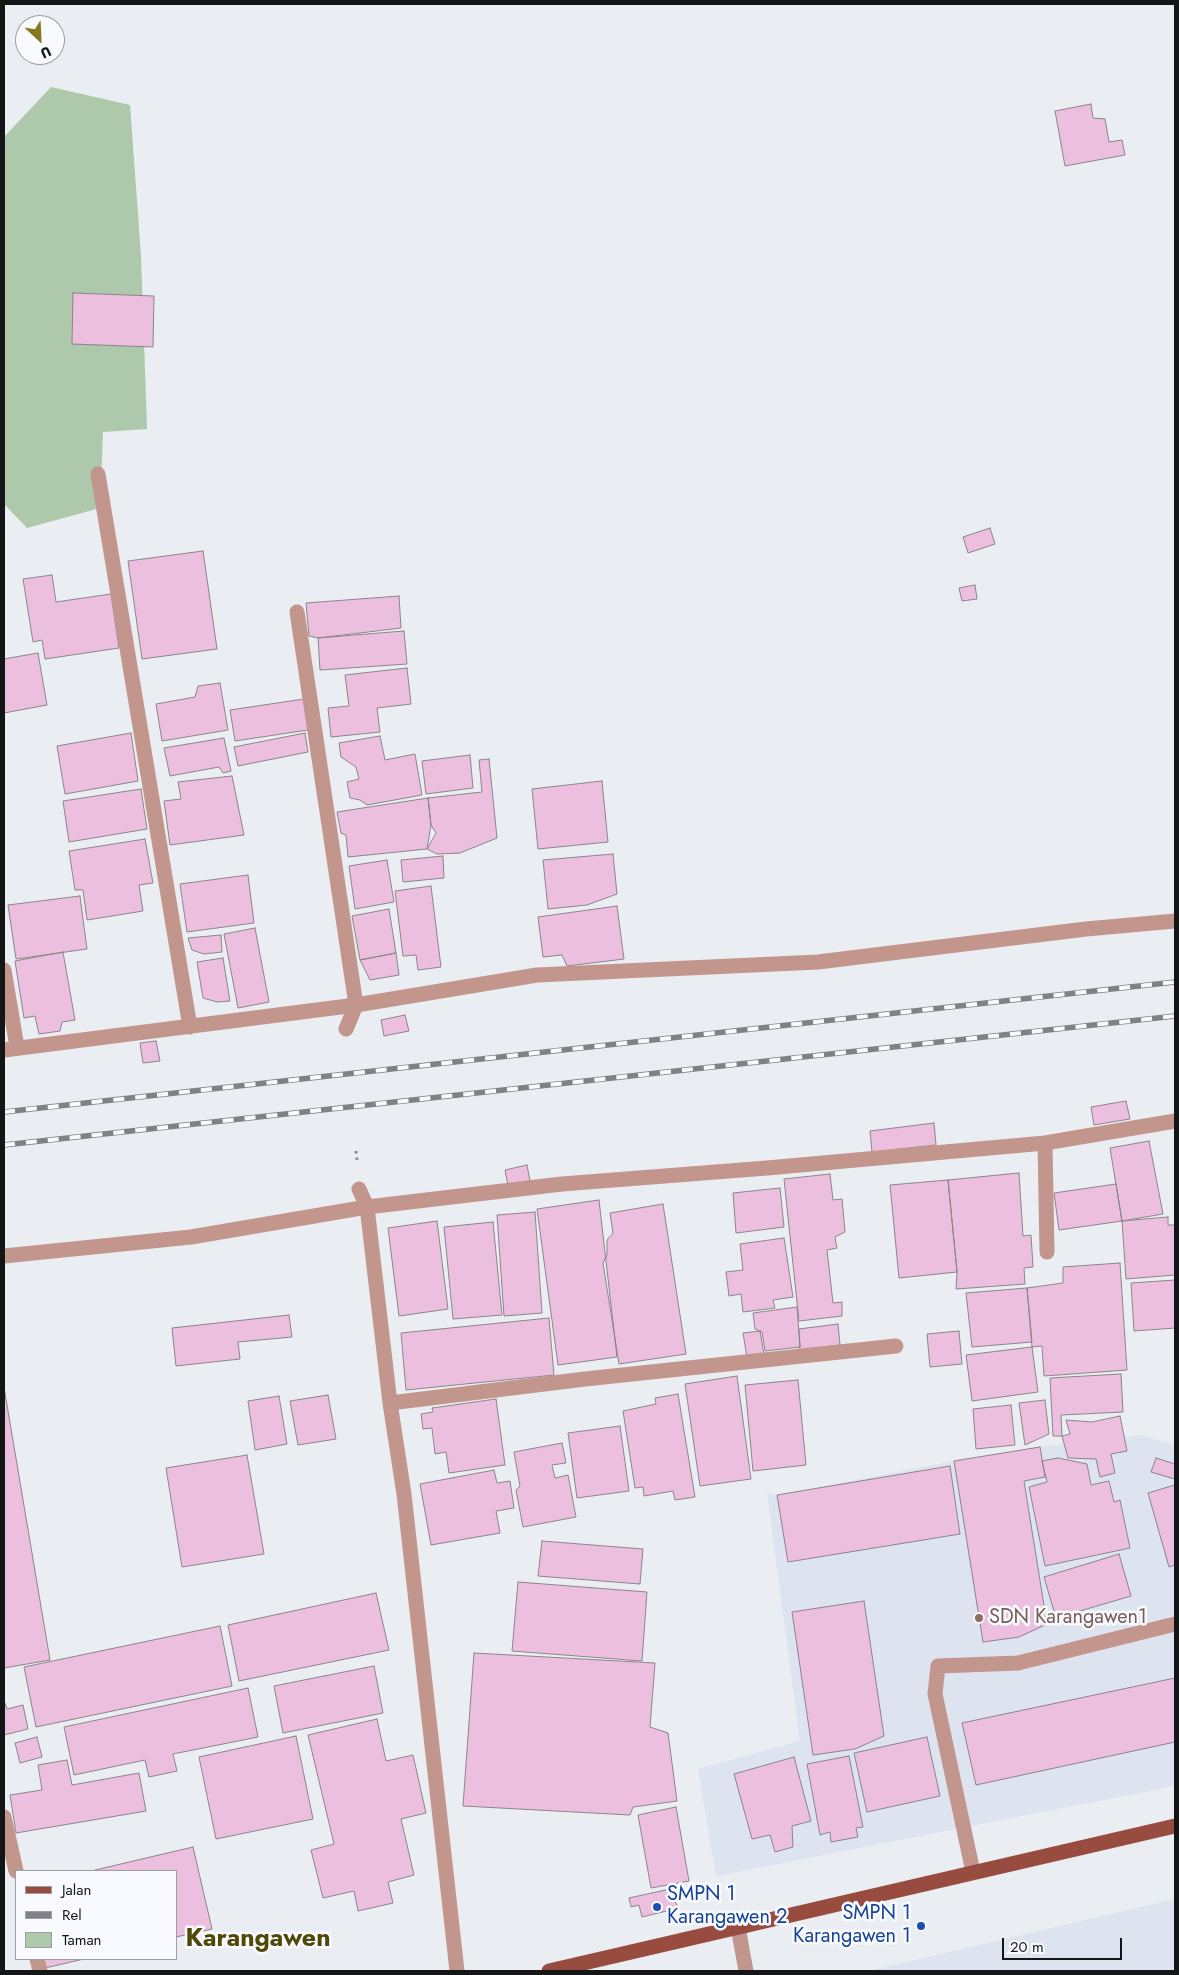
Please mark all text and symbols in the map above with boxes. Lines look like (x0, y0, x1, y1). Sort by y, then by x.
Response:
north arrow (15, 15, 65, 65)
text: U (37, 42, 55, 64)
place label: SDN Karangawen1 (989, 1606, 1147, 1630)
marker: SDN Karangawen1 (973, 1612, 985, 1624)
legend (15, 1870, 178, 1960)
text: Jalan (62, 1879, 91, 1901)
place label: SMPN 1 Karangawen 2 (667, 1883, 787, 1930)
marker: SMPN 1 Karangawen 2 (651, 1901, 663, 1913)
place label: SMPN 1 Karangawen 1 (793, 1902, 911, 1949)
text: Rel (62, 1904, 82, 1926)
marker: SMPN 1 Karangawen 1 (915, 1920, 927, 1932)
district label: Karangawen (185, 1925, 331, 1955)
scale bar (1004, 1928, 1124, 1960)
text: Taman (62, 1929, 101, 1951)
text: 20 m (1010, 1936, 1044, 1958)

